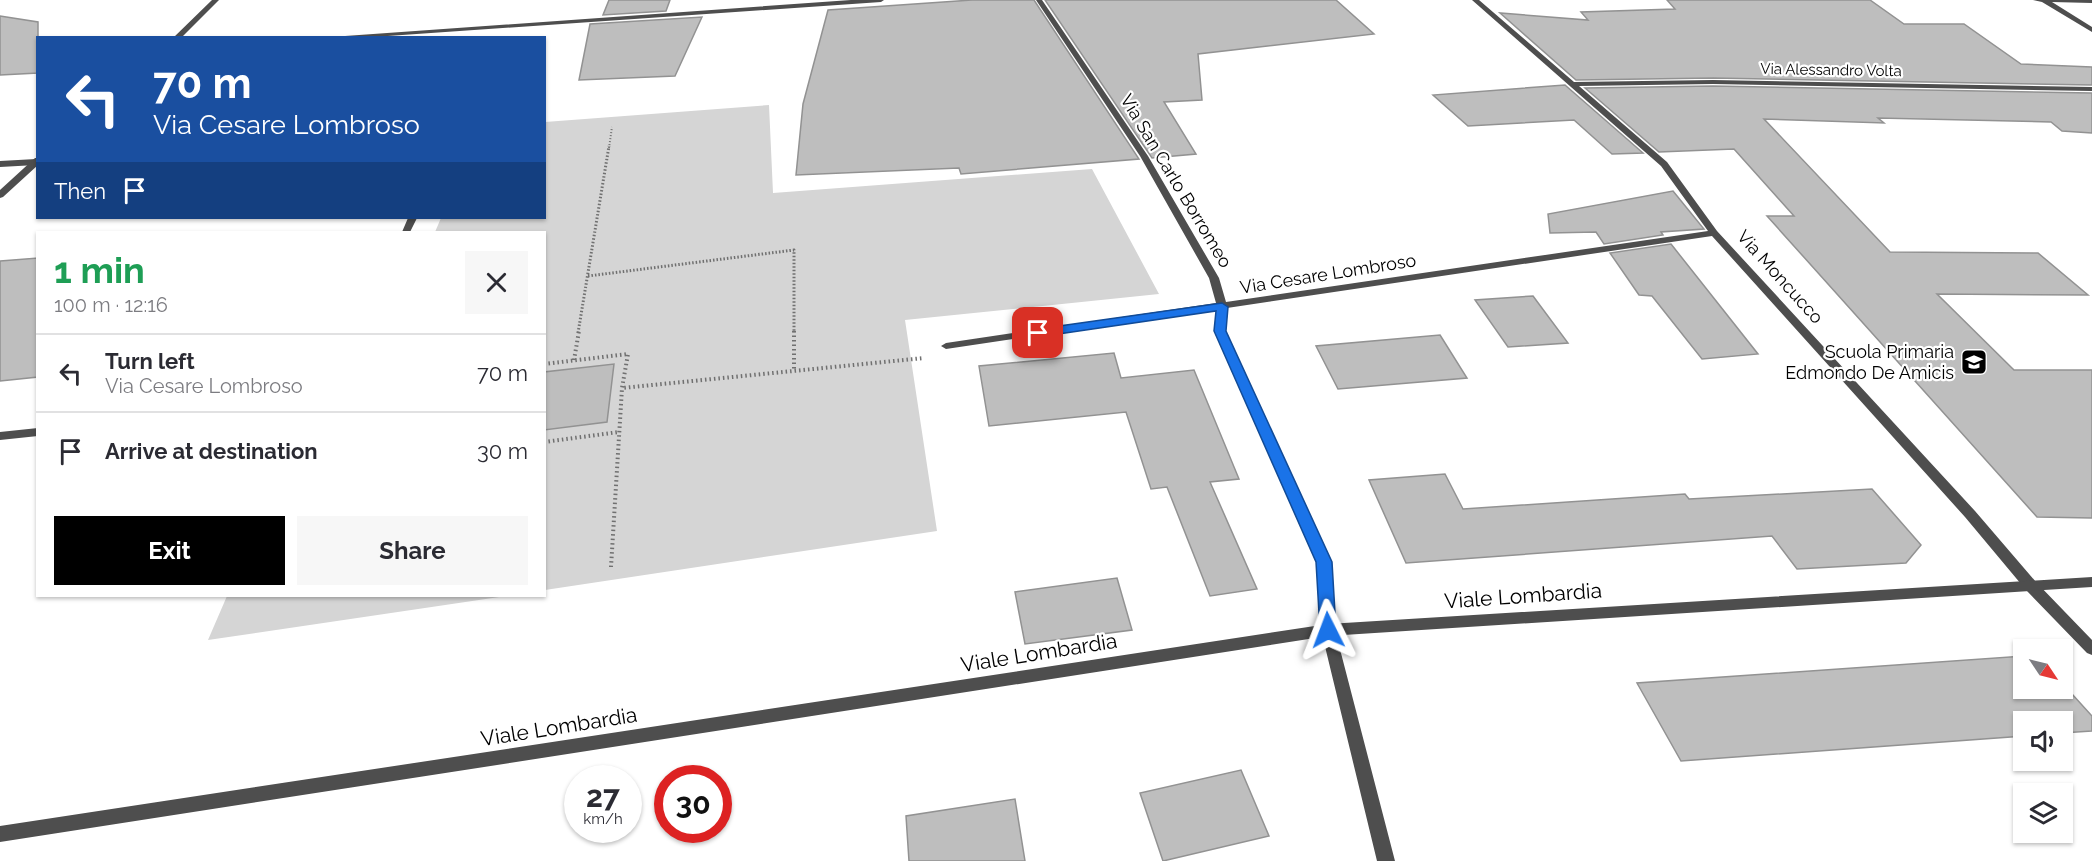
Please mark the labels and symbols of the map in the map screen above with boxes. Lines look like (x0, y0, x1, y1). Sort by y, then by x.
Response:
street label: Via Alessandro Volta (1760, 60, 1902, 80)
street label: Via San Carlo Borromeo (1116, 90, 1237, 272)
street label: Via Moncucco (1733, 226, 1828, 328)
street label: Via Cesare Lombroso (1238, 249, 1418, 298)
pin (1012, 307, 1063, 358)
place label: Scuola Primaria Edmondo De Amicis (1785, 341, 1954, 383)
school or university icon: Scuola Primaria Edmondo De Amicis (1959, 347, 1989, 377)
street label: Viale Lombardia (1443, 578, 1603, 613)
position arrow (1296, 598, 1360, 662)
street label: Viale Lombardia (959, 628, 1119, 677)
north arrow (2013, 639, 2073, 699)
street label: Viale Lombardia (479, 702, 639, 751)
speed limit sign: 30 (654, 765, 732, 843)

